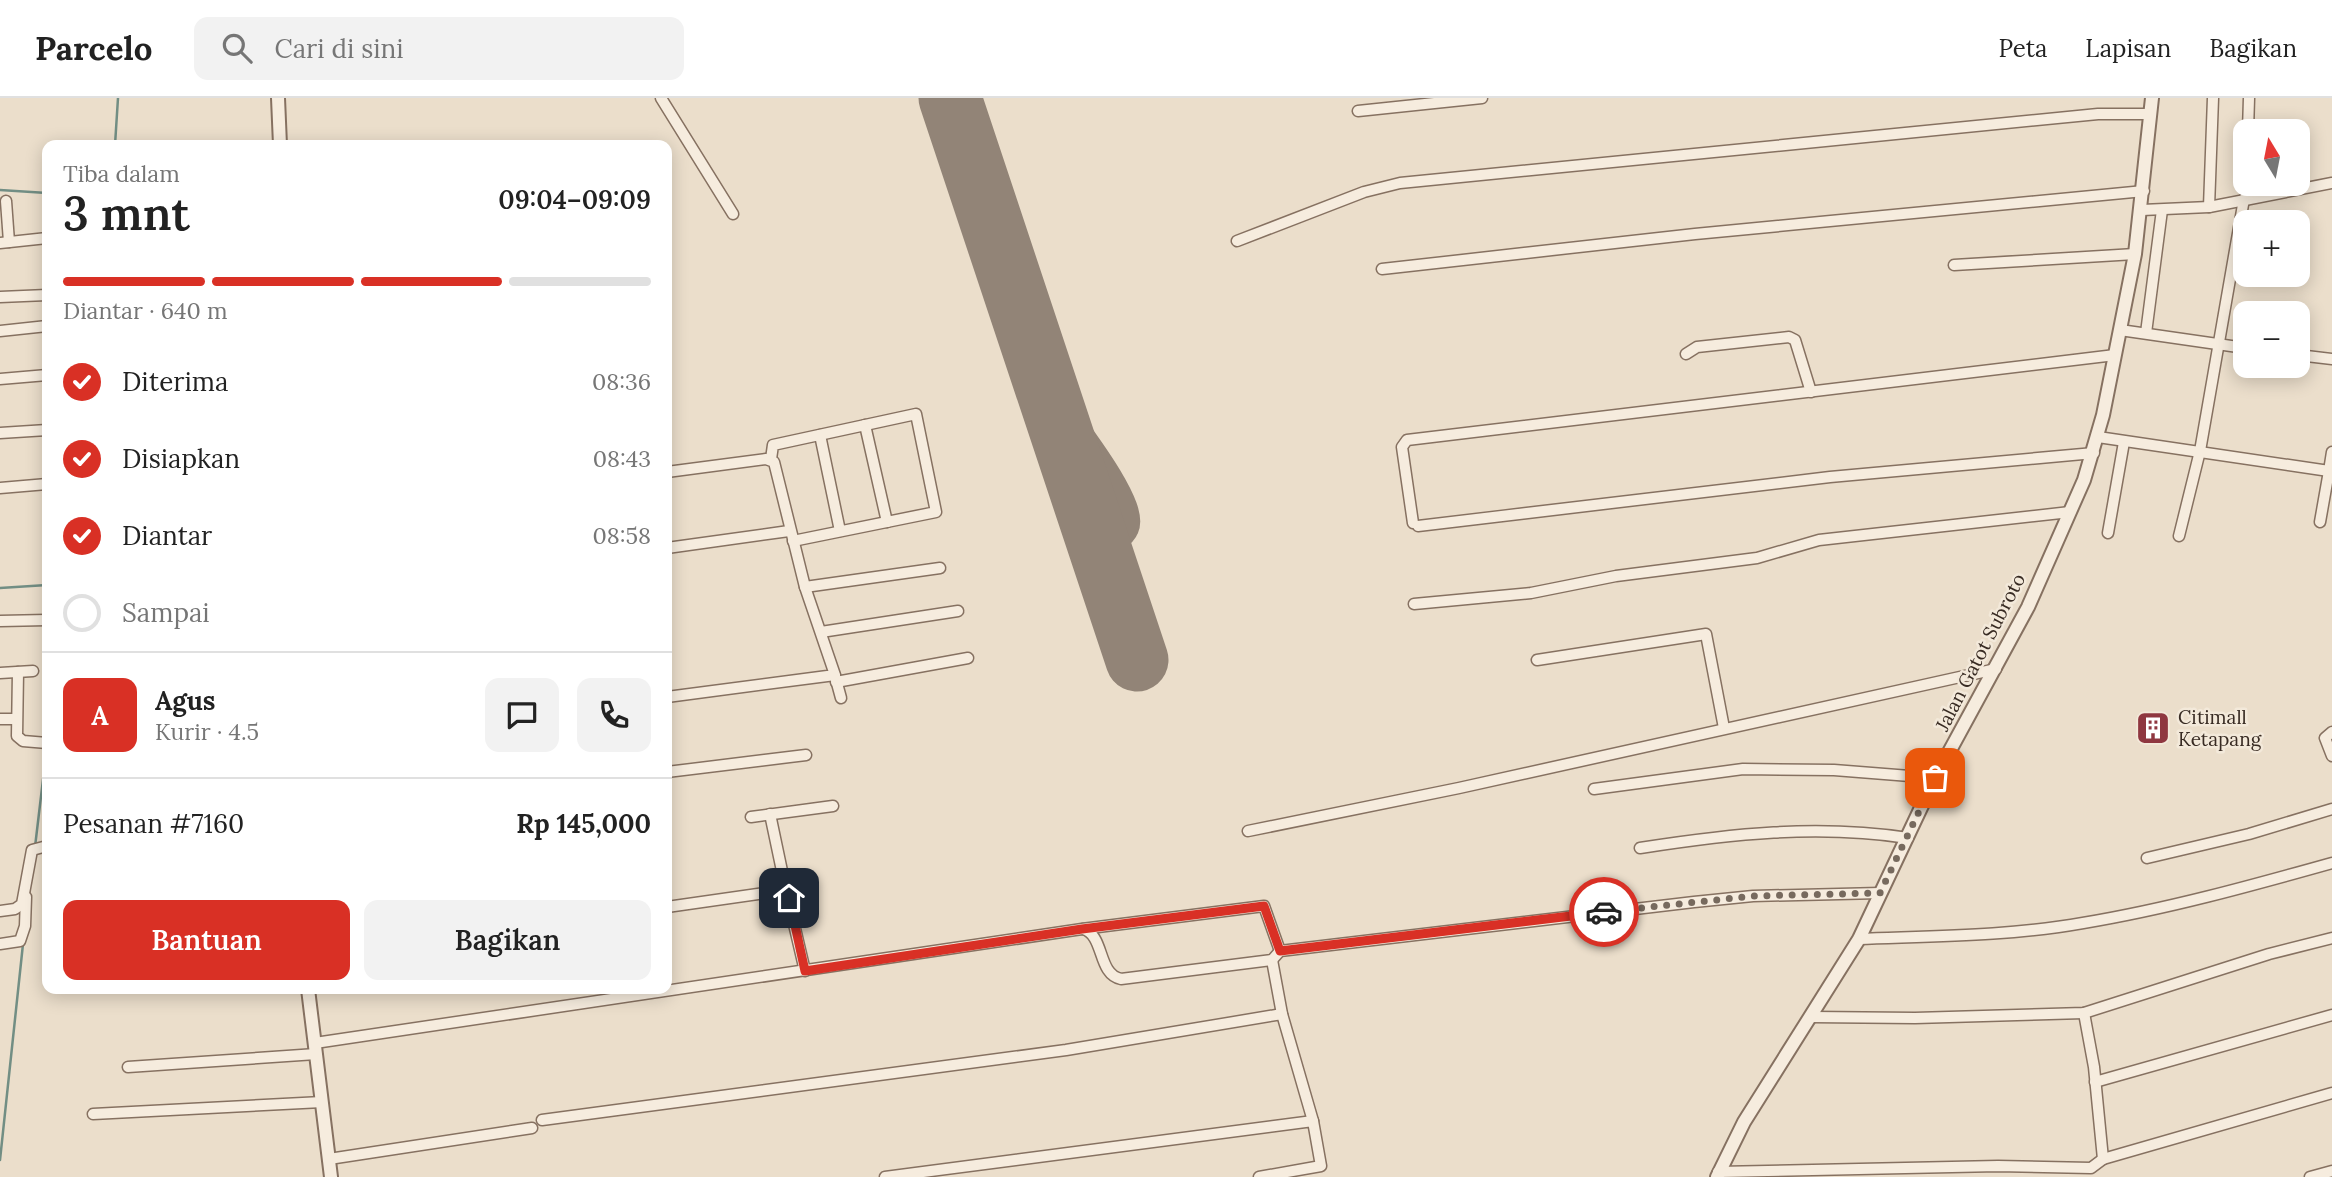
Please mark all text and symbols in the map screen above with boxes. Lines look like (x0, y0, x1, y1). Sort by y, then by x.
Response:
search box (194, 17, 684, 80)
text: Parcelo (35, 27, 152, 69)
icon: search (218, 29, 256, 67)
text: Cari di sini (274, 32, 404, 65)
text: Peta (1999, 33, 2047, 64)
text: Lapisan (2085, 33, 2171, 64)
text: Bagikan (2209, 33, 2297, 64)
north arrow (2233, 119, 2310, 196)
map controls (2233, 119, 2310, 378)
text: Tiba dalam (63, 159, 180, 188)
text: 09:04–09:09 (498, 183, 651, 216)
text: 3 mnt (63, 184, 190, 243)
button: + (2233, 210, 2310, 287)
text: Diantar · 640 m (63, 296, 227, 325)
button: − (2233, 301, 2310, 378)
icon: check (63, 363, 101, 401)
text: Diterima (122, 365, 228, 398)
text: 08:36 (592, 367, 651, 396)
icon: check (63, 440, 101, 478)
text: Disiapkan (122, 442, 240, 475)
text: 08:43 (593, 444, 651, 473)
icon: check (63, 517, 101, 555)
text: Diantar (122, 519, 212, 552)
text: 08:58 (593, 521, 651, 550)
street label: Jalan Gatot Subroto (1929, 569, 2030, 736)
text: Sampai (122, 596, 210, 629)
button: chat (485, 678, 559, 752)
button: phone (577, 678, 651, 752)
text: Agus (155, 684, 215, 717)
text: A (91, 699, 109, 732)
place label: Citimall Ketapang (2178, 705, 2262, 751)
building icon: Citimall Ketapang (2134, 709, 2172, 747)
text: Kurir · 4.5 (155, 717, 259, 746)
pin (1905, 748, 1965, 808)
icon: bag (1916, 759, 1954, 797)
text: Pesanan #7160 (63, 807, 244, 840)
text: Rp 145,000 (516, 807, 651, 840)
pin (759, 868, 819, 928)
courier (1569, 877, 1639, 947)
icon: home (770, 879, 808, 917)
icon: car (1585, 893, 1623, 931)
button: Bantuan (63, 900, 350, 980)
button: Bagikan (364, 900, 651, 980)

